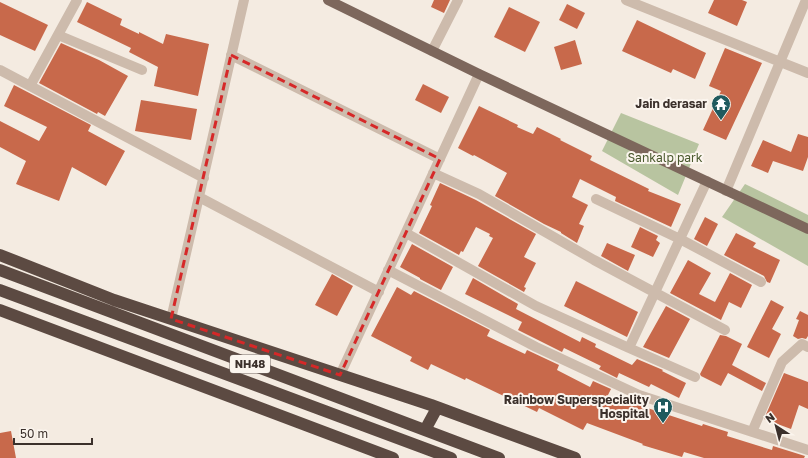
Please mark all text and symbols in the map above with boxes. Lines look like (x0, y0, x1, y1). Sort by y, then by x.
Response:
temple icon: Jain derasar (710, 93, 732, 121)
place label: Jain derasar (635, 96, 707, 111)
park label: Sankalp park (627, 150, 703, 165)
road number: NH48 (230, 355, 270, 373)
place label: Rainbow Superspeciality Hospital (504, 392, 650, 421)
hospital icon: Rainbow Superspeciality Hospital (652, 396, 674, 424)
north arrow (756, 406, 796, 446)
text: N (763, 410, 777, 425)
scale bar (14, 420, 92, 446)
text: 50 m (20, 426, 48, 441)

